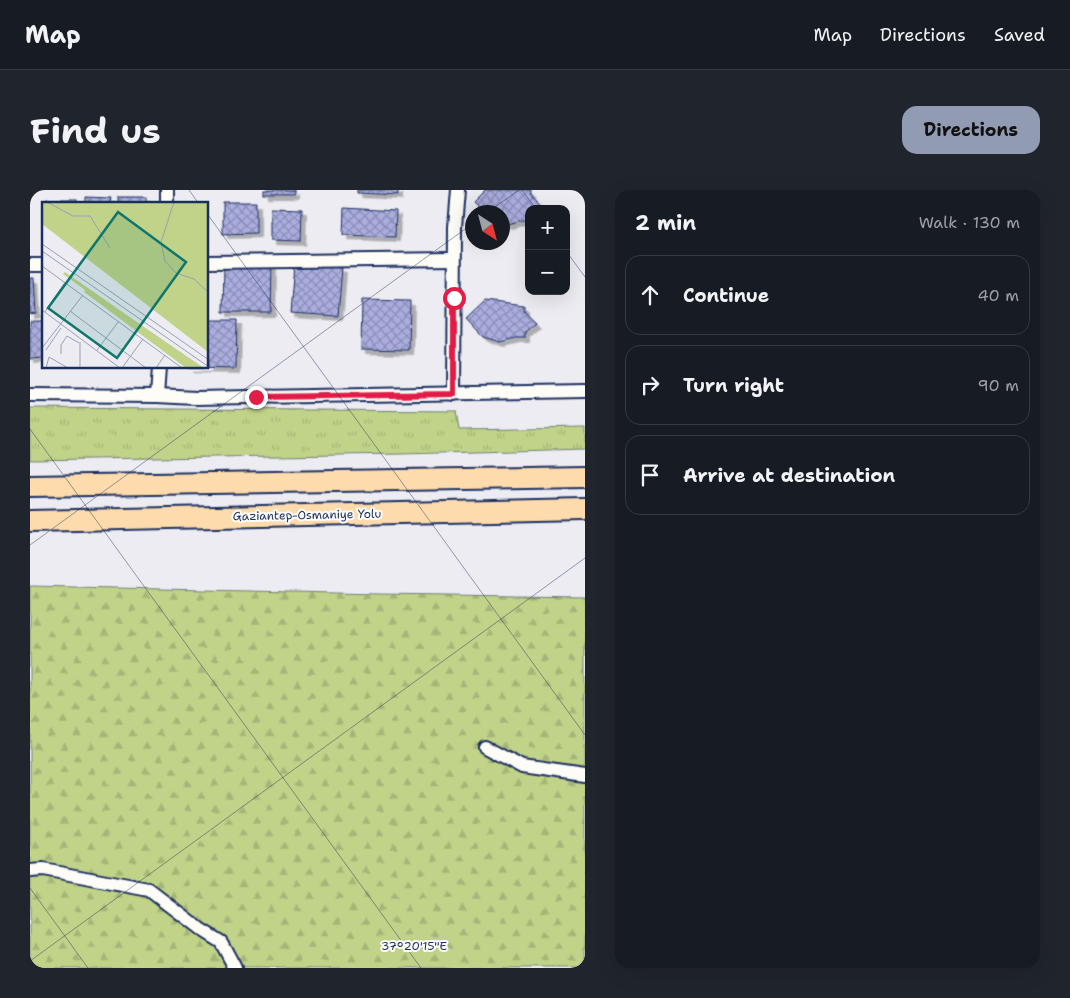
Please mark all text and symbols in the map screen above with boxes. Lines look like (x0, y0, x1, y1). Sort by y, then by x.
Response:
text: Map (25, 19, 81, 51)
text: Map (814, 23, 852, 47)
text: Directions (880, 23, 966, 47)
text: Saved (994, 23, 1045, 47)
button: Directions (902, 106, 1040, 154)
text: Find us (30, 107, 161, 154)
inset map (42, 202, 209, 369)
north arrow (465, 205, 510, 250)
map controls (525, 205, 570, 295)
button: + (525, 205, 570, 250)
text: 2 min (635, 209, 696, 237)
text: Walk · 130 m (919, 212, 1020, 233)
button: − (525, 250, 570, 295)
icon: ahead (636, 281, 664, 309)
text: Continue (683, 283, 769, 308)
text: 40 m (977, 285, 1019, 306)
route start (443, 287, 466, 310)
icon: right (636, 371, 664, 399)
text: Turn right (683, 373, 784, 398)
text: 90 m (978, 375, 1019, 396)
route end (245, 386, 268, 409)
icon: arrive (636, 461, 664, 489)
text: Arrive at destination (683, 463, 895, 488)
street label: Gaziantep-Osmaniye Yolu (233, 506, 381, 524)
text: 37°20'15"E (381, 938, 447, 954)

